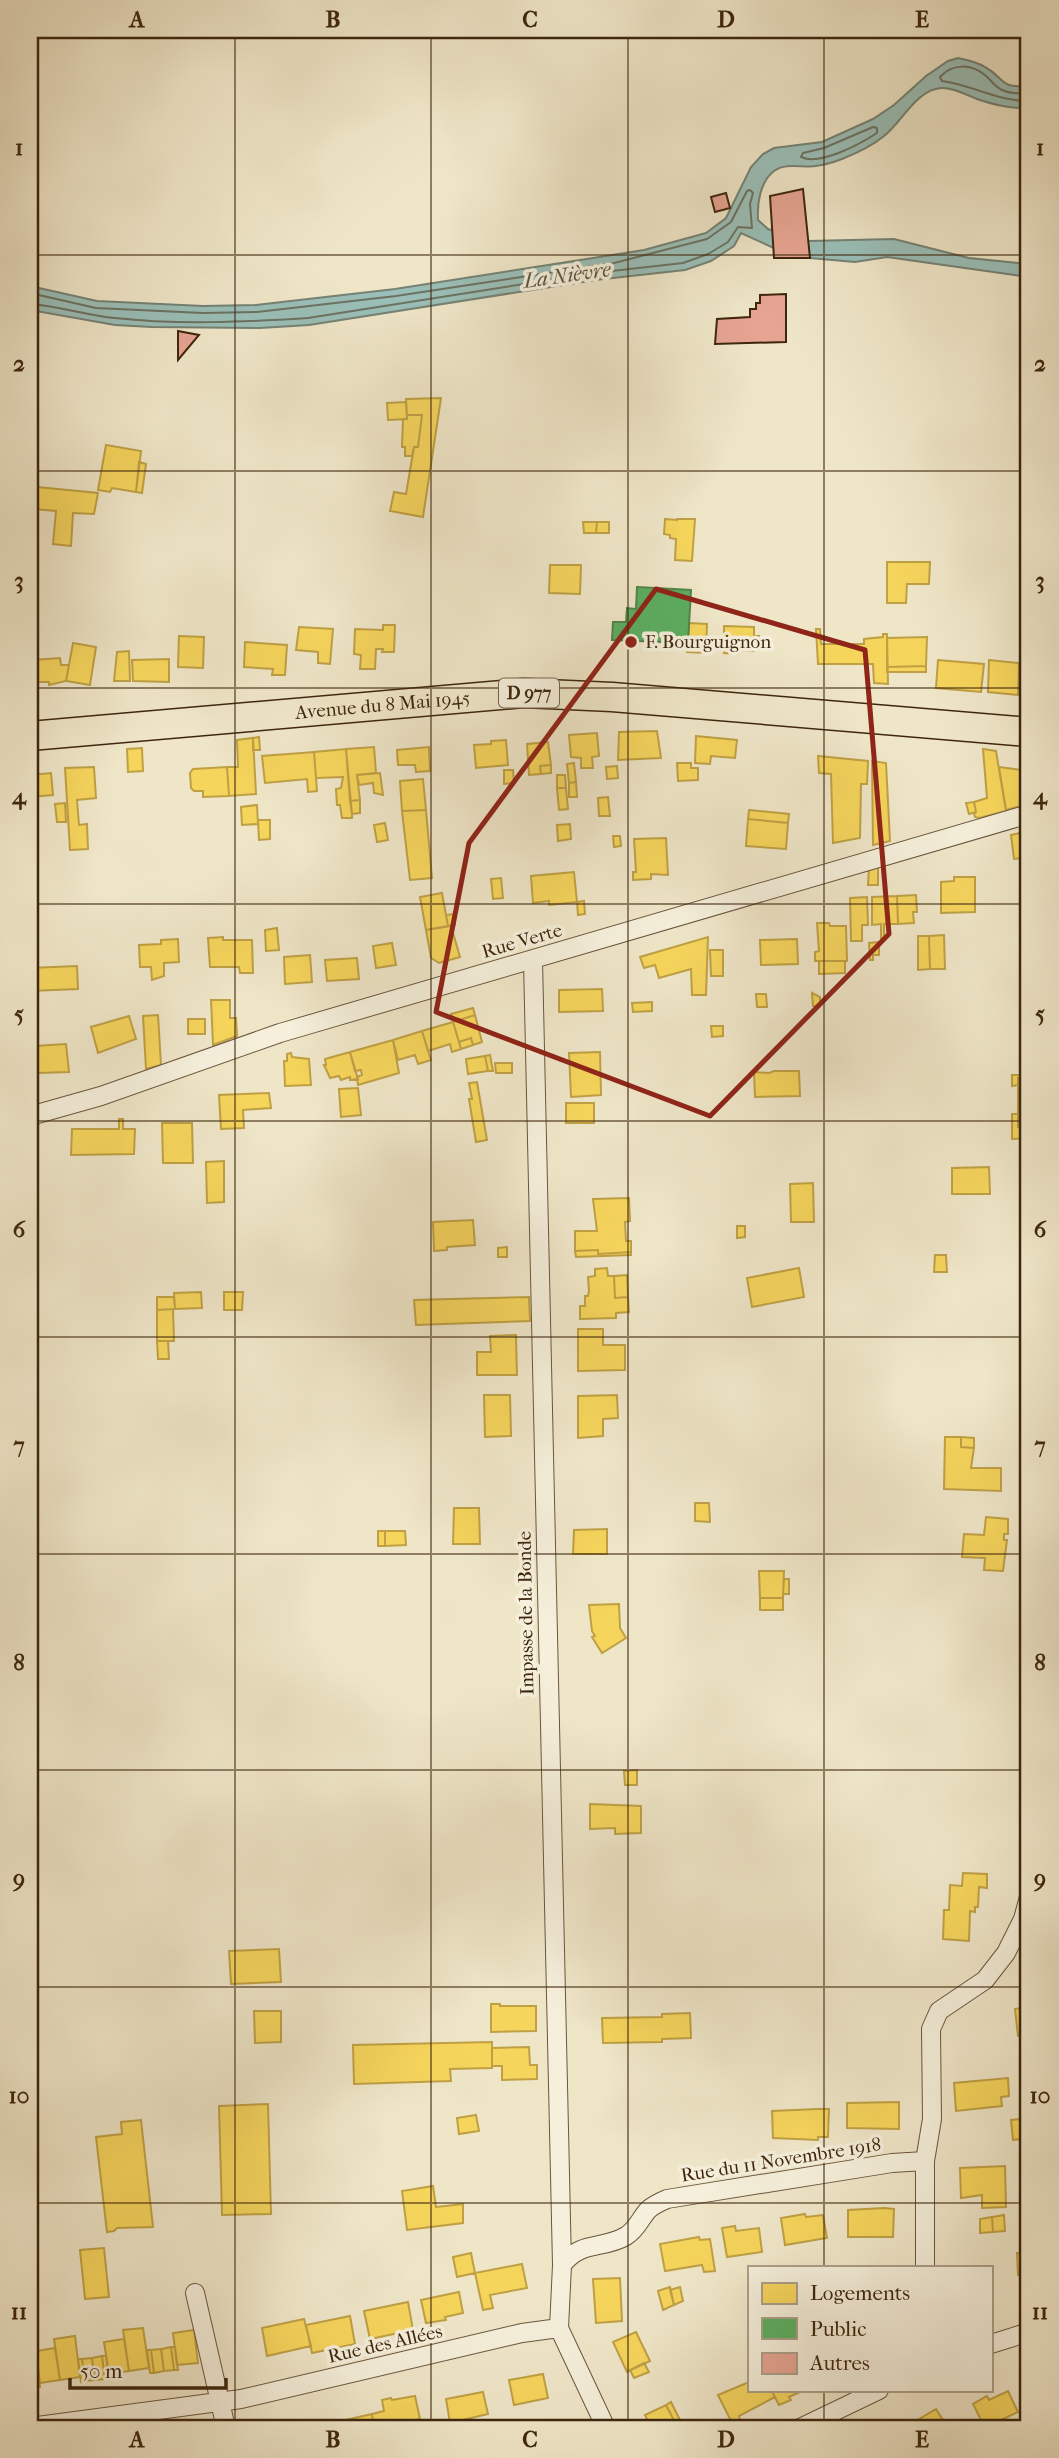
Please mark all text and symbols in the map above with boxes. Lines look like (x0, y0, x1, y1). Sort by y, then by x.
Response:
text: A (128, 6, 146, 33)
text: B (326, 6, 341, 33)
text: C (522, 6, 538, 33)
text: D (717, 6, 735, 33)
text: E (915, 6, 929, 33)
text: 1 (15, 134, 23, 161)
text: 1 (1036, 134, 1044, 161)
water label: La Nièvre (520, 257, 613, 293)
text: 2 (13, 350, 25, 377)
text: 2 (1034, 350, 1046, 377)
text: 3 (14, 567, 24, 594)
text: 3 (1035, 567, 1045, 594)
place label: F. Bourguignon (645, 631, 771, 653)
marker: F. Bourguignon (623, 634, 639, 650)
road number: D 977 (499, 678, 559, 708)
street label: Avenue du 8 Mai 1945 (293, 687, 471, 724)
text: 4 (11, 783, 27, 810)
text: 4 (1032, 783, 1048, 810)
street label: Rue Verte (479, 919, 565, 963)
text: 5 (14, 1000, 24, 1027)
text: 5 (1035, 1000, 1045, 1027)
text: 6 (13, 1216, 26, 1243)
text: 6 (1034, 1216, 1047, 1243)
text: 7 (12, 1432, 25, 1459)
text: 7 (1033, 1432, 1046, 1459)
street label: Impasse de la Bonde (514, 1531, 538, 1695)
text: 8 (13, 1649, 25, 1676)
text: 8 (1034, 1649, 1046, 1676)
text: 9 (12, 1865, 25, 1892)
text: 9 (1033, 1865, 1046, 1892)
text: 10 (9, 2082, 29, 2109)
text: 10 (1030, 2082, 1050, 2109)
street label: Rue du 11 Novembre 1918 (679, 2133, 883, 2187)
legend (748, 2266, 992, 2392)
text: Logements (810, 2281, 910, 2305)
text: 11 (11, 2298, 27, 2325)
text: 11 (1032, 2298, 1048, 2325)
text: Public (810, 2317, 866, 2341)
street label: Rue des Allées (326, 2320, 444, 2368)
scale bar (70, 2346, 226, 2390)
text: Autres (809, 2351, 870, 2375)
text: 50 m (80, 2359, 123, 2383)
text: A (128, 2426, 146, 2453)
text: B (326, 2426, 341, 2453)
text: C (522, 2426, 538, 2453)
text: D (717, 2426, 735, 2453)
text: E (915, 2426, 929, 2453)

